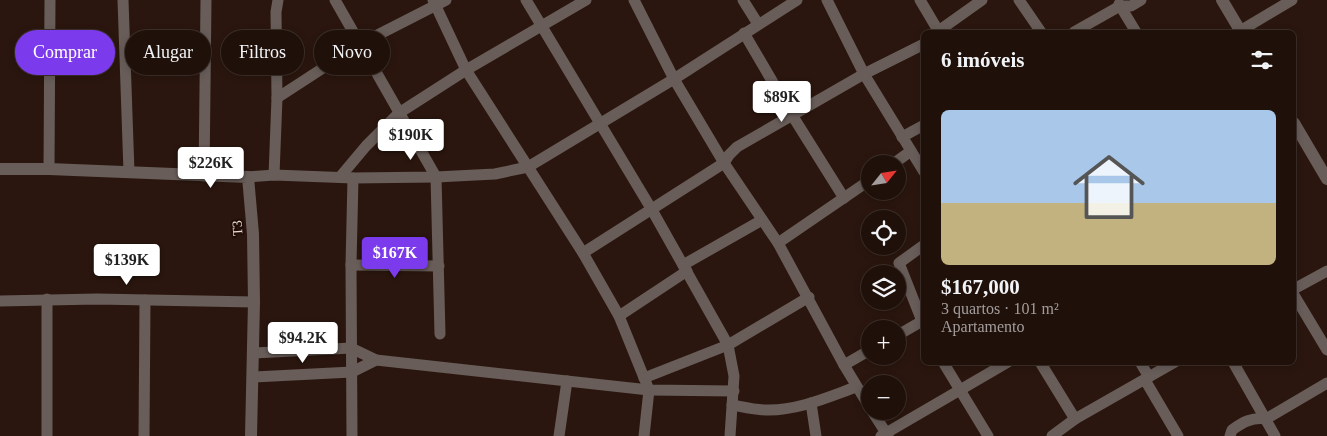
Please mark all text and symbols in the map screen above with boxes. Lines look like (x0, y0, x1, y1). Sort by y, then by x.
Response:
chip: Comprar (15, 30, 115, 75)
chip: Alugar (125, 30, 211, 75)
chip: Filtros (221, 30, 304, 75)
chip: Novo (314, 30, 390, 75)
icon: filters (1248, 46, 1276, 74)
text: 6 imóveis (941, 48, 1024, 72)
pin: $89K (752, 80, 812, 123)
text: $89K (764, 88, 800, 105)
pin: $190K (376, 119, 446, 161)
text: $190K (389, 126, 433, 143)
icon: home (1064, 142, 1154, 232)
pin: $226K (176, 146, 246, 189)
text: $226K (189, 154, 233, 171)
north arrow (861, 155, 906, 200)
map controls (861, 155, 906, 420)
button: locate (861, 210, 906, 255)
street label: T3 (229, 220, 246, 236)
pin: $167K (360, 236, 430, 279)
pin: $139K (92, 244, 162, 286)
text: $167K (373, 244, 417, 261)
text: $139K (105, 251, 149, 268)
button: layers (861, 265, 906, 310)
text: $167,000 (941, 275, 1020, 299)
text: 3 quartos · 101 m² (941, 300, 1059, 317)
text: Apartamento (941, 318, 1025, 335)
button: + (861, 320, 906, 365)
pin: $94.2K (262, 322, 344, 364)
text: $94.2K (279, 329, 327, 346)
button: − (861, 375, 906, 420)

